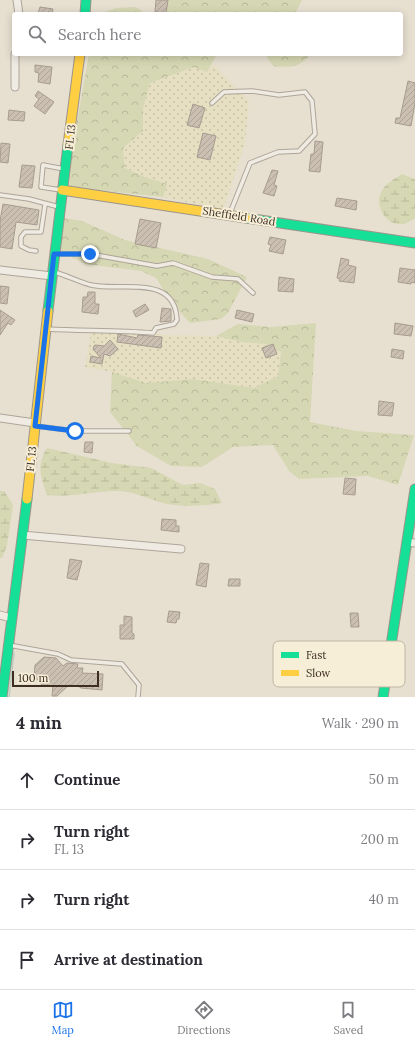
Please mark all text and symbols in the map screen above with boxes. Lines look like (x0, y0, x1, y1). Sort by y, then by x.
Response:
search box (12, 12, 403, 56)
icon: search (26, 23, 48, 45)
text: Search here (58, 25, 141, 44)
street label: FL 13 (62, 124, 78, 150)
street label: Sheffield Road (202, 203, 277, 229)
route end (81, 245, 99, 263)
route start (66, 422, 84, 440)
street label: FL 13 (23, 446, 39, 472)
legend (273, 641, 405, 687)
text: Fast (306, 648, 327, 662)
text: Slow (306, 666, 331, 680)
scale bar (12, 669, 99, 688)
text: 100 m (18, 671, 48, 685)
text: 4 min (16, 712, 62, 734)
text: Walk · 290 m (322, 715, 399, 732)
icon: ahead (16, 769, 38, 791)
text: Continue (54, 770, 120, 789)
text: 50 m (369, 771, 399, 788)
text: Turn right (54, 822, 130, 841)
icon: right (16, 829, 38, 851)
text: 200 m (361, 831, 399, 848)
text: FL 13 (54, 841, 84, 858)
icon: right (16, 889, 38, 911)
text: Turn right (54, 890, 130, 909)
text: 40 m (369, 891, 399, 908)
icon: arrive (16, 949, 38, 971)
text: Arrive at destination (54, 950, 203, 969)
tab: Map (52, 999, 74, 1037)
tab: Directions (177, 999, 230, 1037)
tab: Saved (334, 999, 363, 1037)

